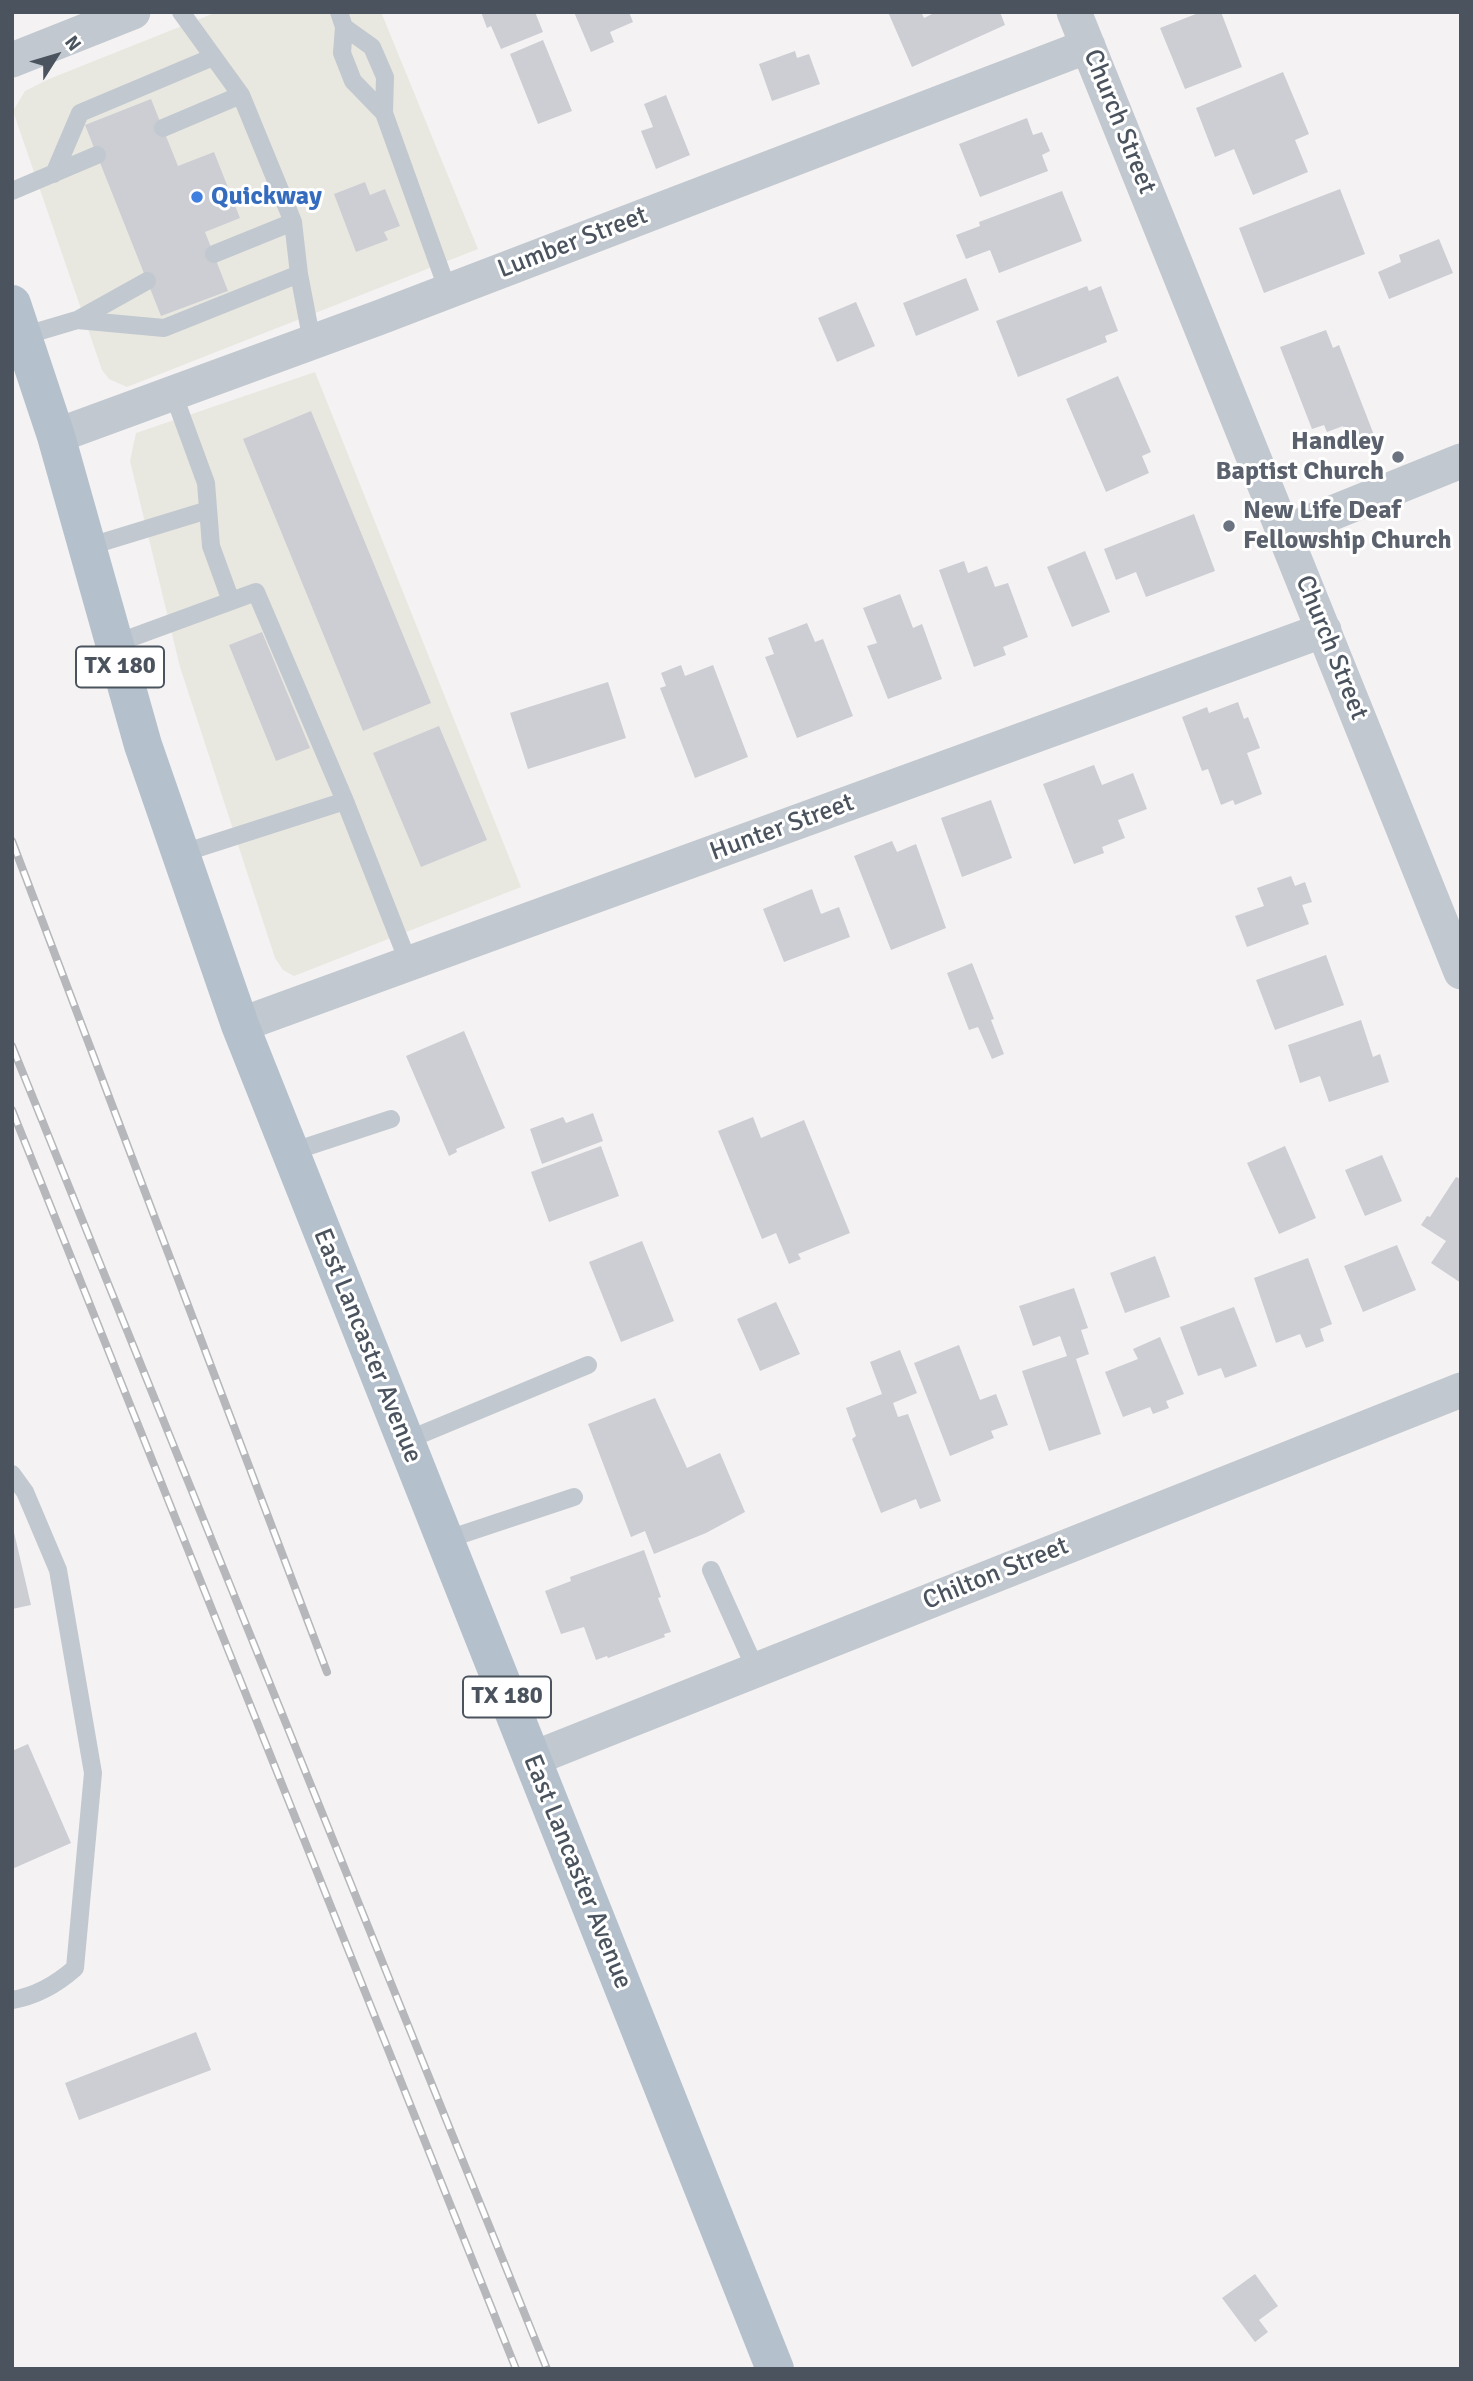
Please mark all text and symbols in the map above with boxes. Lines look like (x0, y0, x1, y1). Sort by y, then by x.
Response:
north arrow (21, 21, 91, 91)
text: N (59, 31, 86, 56)
street label: Church Street (1076, 45, 1162, 199)
place label: Quickway (211, 181, 322, 213)
marker: Quickway (189, 189, 205, 205)
street label: Lumber Street (494, 200, 652, 286)
place label: Handley Baptist Church (1216, 426, 1384, 488)
marker: Handley Baptist Church (1390, 449, 1406, 465)
place label: New Life Deaf Fellowship Church (1243, 495, 1452, 556)
marker: New Life Deaf Fellowship Church (1221, 518, 1237, 534)
street label: Church Street (1288, 571, 1374, 725)
road number: TX 180 (76, 646, 164, 688)
street label: Hunter Street (706, 788, 858, 868)
street label: East Lancaster Avenue (306, 1224, 428, 1468)
street label: Chilton Street (919, 1531, 1073, 1617)
road number: TX 180 (463, 1676, 551, 1717)
street label: East Lancaster Avenue (516, 1750, 638, 1994)

